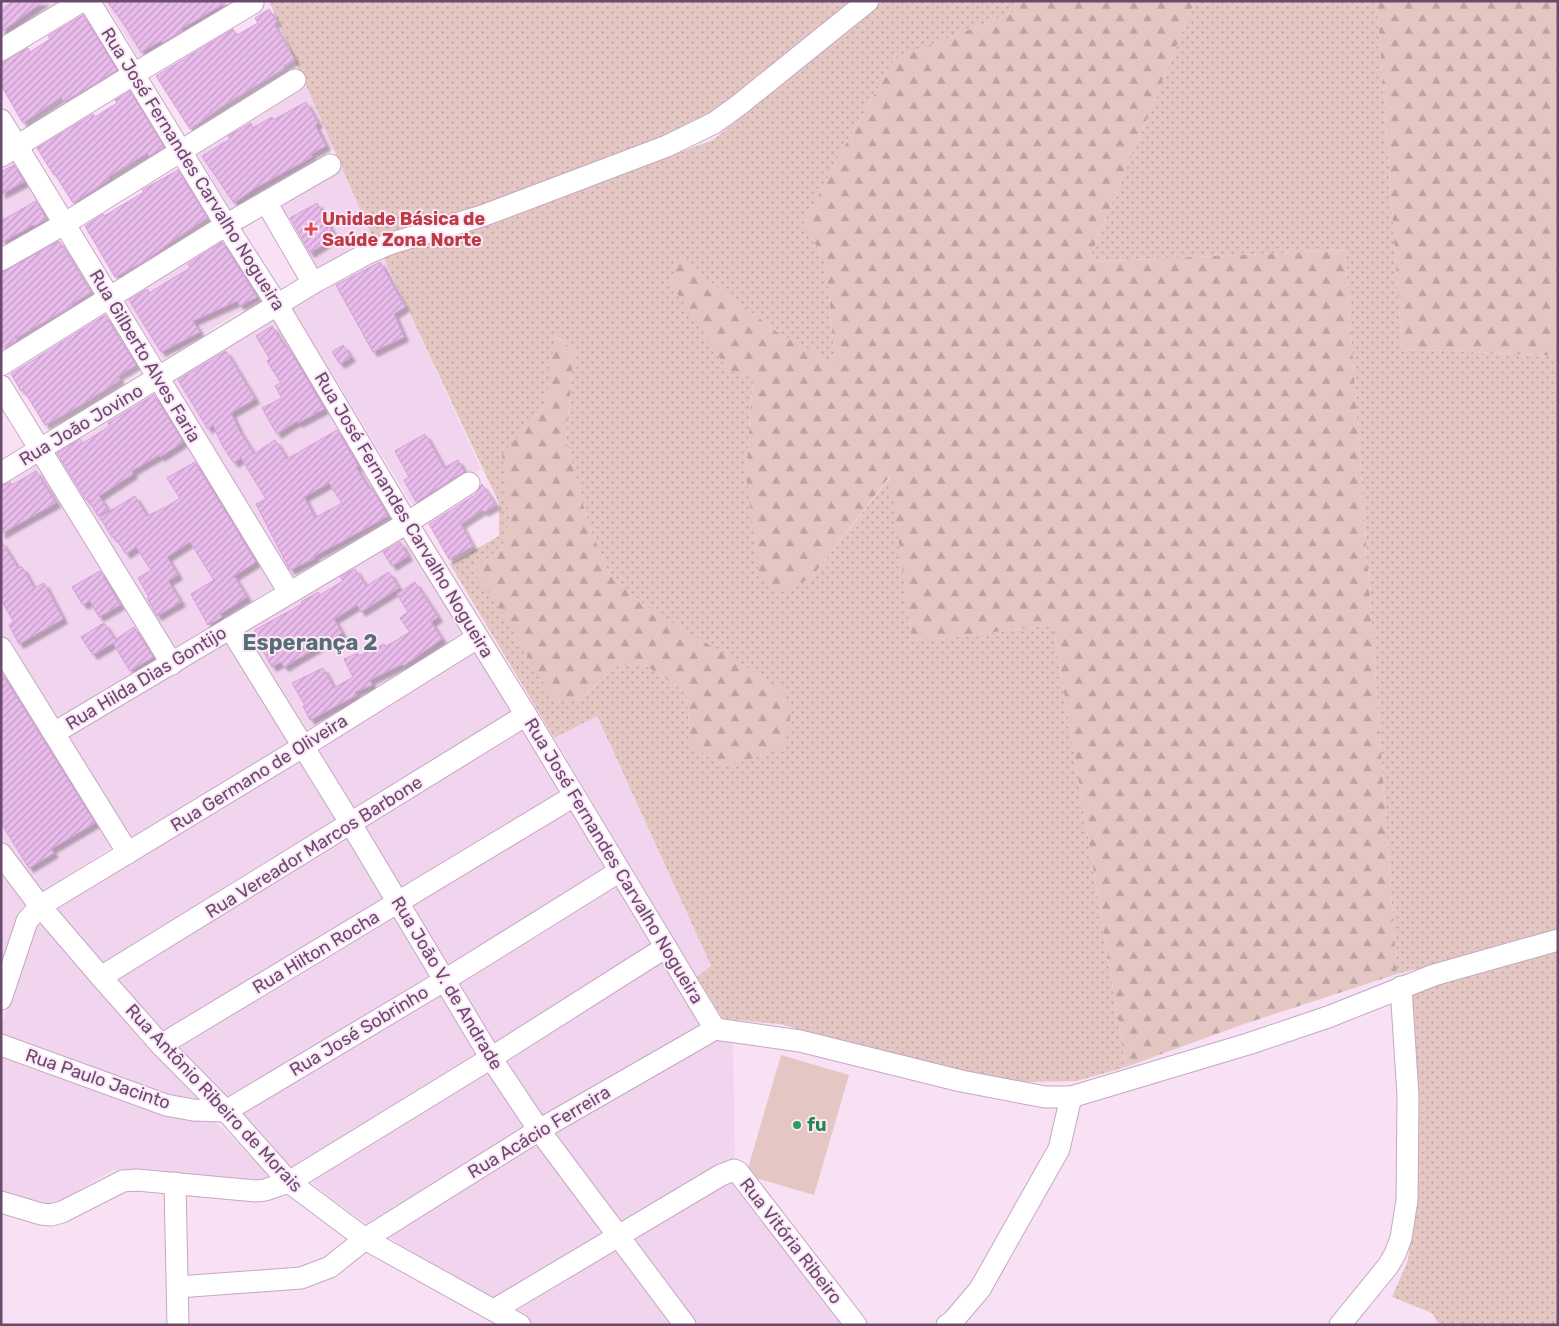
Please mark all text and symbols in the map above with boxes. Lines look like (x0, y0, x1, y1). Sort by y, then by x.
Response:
street label: Rua José Fernandes Carvalho Nogueira (96, 23, 290, 315)
place label: Unidade Básica de Saúde Zona Norte (322, 208, 485, 251)
marker: Unidade Básica de Saúde Zona Norte (304, 222, 318, 236)
street label: Rua Gilberto Alves Faria (85, 266, 205, 446)
street label: Rua José Fernandes Carvalho Nogueira (310, 368, 498, 662)
street label: Rua João Jovino (15, 379, 147, 471)
street label: Rua Hilda Dias Gontijo (62, 621, 230, 735)
district label: Esperança 2 (242, 629, 378, 656)
street label: Rua Germano de Oliveira (166, 709, 352, 837)
street label: Rua José Fernandes Carvalho Nogueira (520, 714, 708, 1008)
street label: Rua Vereador Marcos Barbone (202, 771, 426, 923)
street label: Rua João V. de Andrade (387, 892, 507, 1074)
street label: Rua Hilton Rocha (249, 905, 383, 999)
street label: Rua José Sobrinho (286, 981, 432, 1081)
street label: Rua Antônio Ribeiro de Morais (121, 999, 307, 1197)
street label: Rua Paulo Jacinto (23, 1044, 173, 1114)
street label: Rua Acácio Ferreira (464, 1081, 614, 1183)
place label: fu (807, 1114, 827, 1136)
marker: fu (791, 1119, 803, 1131)
street label: Rua Vitória Ribeiro (735, 1174, 847, 1308)

